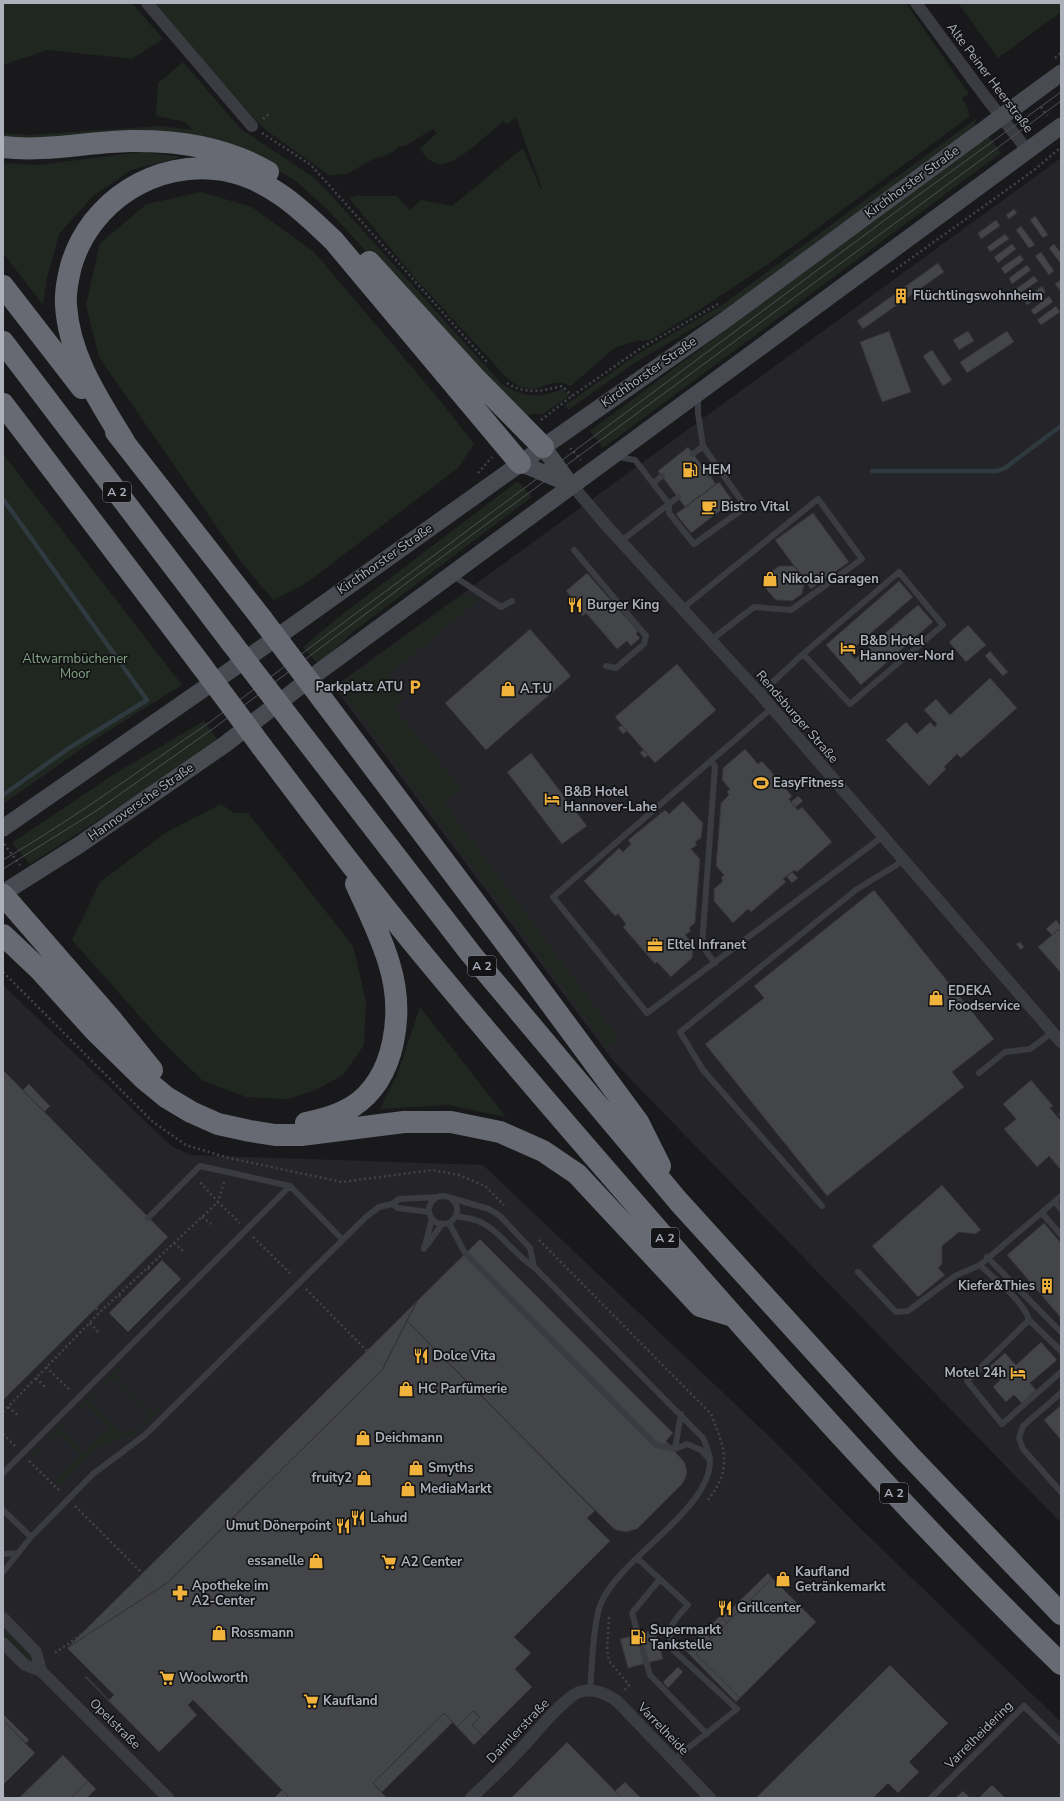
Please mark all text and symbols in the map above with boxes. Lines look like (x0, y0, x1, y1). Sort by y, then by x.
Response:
street label: Alte Peiner Heerstraße (943, 19, 1037, 137)
street label: Kirchhorster Straße (861, 142, 963, 222)
building icon: Flüchtlingswohnheim (892, 287, 910, 305)
place label: Flüchtlingswohnheim (913, 287, 1043, 305)
street label: Kirchhorster Straße (598, 332, 700, 412)
fuel station icon: HEM (681, 461, 699, 479)
place label: HEM (702, 461, 731, 479)
road number: A 2 (103, 482, 131, 502)
cafe icon: Bistro Vital (700, 498, 718, 516)
place label: Bistro Vital (721, 498, 790, 516)
street label: Kirchhorster Straße (334, 519, 436, 599)
shop icon: Nikolai Garagen (761, 570, 779, 588)
place label: Nikolai Garagen (782, 570, 879, 588)
restaurant icon: Burger King (566, 596, 584, 614)
place label: Burger King (587, 596, 659, 614)
place label: B&B Hotel Hannover-Nord (860, 632, 954, 665)
hotel icon: B&B Hotel Hannover-Nord (839, 639, 857, 657)
park label: Altwarmbüchener Moor (22, 650, 128, 683)
street label: Rendsburger Straße (752, 667, 842, 767)
place label: Parkplatz ATU (316, 678, 403, 696)
parking icon: Parkplatz ATU (406, 678, 424, 696)
shop icon: A.T.U (499, 680, 517, 698)
place label: A.T.U (520, 680, 552, 698)
street label: Hannoversche Straße (84, 759, 198, 845)
sports icon: EasyFitness (752, 774, 770, 792)
place label: EasyFitness (773, 774, 844, 792)
place label: B&B Hotel Hannover-Lahe (564, 783, 657, 816)
hotel icon: B&B Hotel Hannover-Lahe (543, 790, 561, 808)
office icon: Eltel Infranet (646, 936, 664, 954)
place label: Eltel Infranet (667, 936, 747, 954)
road number: A 2 (468, 956, 496, 976)
place label: EDEKA Foodservice (948, 982, 1020, 1015)
shop icon: EDEKA Foodservice (927, 989, 945, 1007)
road number: A 2 (651, 1228, 679, 1248)
place label: Kiefer&Thies (958, 1277, 1035, 1295)
building icon: Kiefer&Thies (1038, 1277, 1056, 1295)
restaurant icon: Dolce Vita (412, 1347, 430, 1365)
place label: Dolce Vita (433, 1347, 496, 1365)
place label: Motel 24h (944, 1364, 1006, 1382)
hotel icon: Motel 24h (1009, 1364, 1027, 1382)
shop icon: HC Parfümerie (397, 1380, 415, 1398)
place label: HC Parfümerie (418, 1380, 507, 1398)
shop icon: Deichmann (354, 1429, 372, 1447)
place label: Deichmann (375, 1429, 443, 1447)
shop icon: Smyths (407, 1459, 425, 1477)
place label: Smyths (428, 1459, 474, 1477)
place label: fruity2 (312, 1469, 352, 1487)
shop icon: fruity2 (355, 1469, 373, 1487)
shop icon: MediaMarkt (399, 1480, 417, 1498)
place label: MediaMarkt (420, 1480, 493, 1498)
road number: A 2 (880, 1483, 908, 1503)
restaurant icon: Lahud (349, 1509, 367, 1527)
place label: Lahud (370, 1509, 407, 1527)
place label: Umut Dönerpoint (226, 1517, 332, 1535)
restaurant icon: Umut Dönerpoint (334, 1517, 352, 1535)
place label: essanelle (247, 1552, 304, 1570)
shop icon: essanelle (307, 1552, 325, 1570)
supermarket icon: A2 Center (380, 1553, 398, 1571)
place label: A2 Center (401, 1553, 463, 1571)
place label: Kaufland Getränkemarkt (795, 1563, 887, 1596)
shop icon: Kaufland Getränkemarkt (774, 1570, 792, 1588)
place label: Apotheke im A2-Center (192, 1577, 269, 1610)
pharmacy icon: Apotheke im A2-Center (171, 1584, 189, 1602)
restaurant icon: Grillcenter (716, 1599, 734, 1617)
place label: Grillcenter (737, 1599, 802, 1617)
place label: Supermarkt Tankstelle (650, 1621, 722, 1654)
shop icon: Rossmann (210, 1624, 228, 1642)
place label: Rossmann (231, 1624, 294, 1642)
fuel station icon: Supermarkt Tankstelle (629, 1628, 647, 1646)
supermarket icon: Woolworth (158, 1669, 176, 1687)
place label: Woolworth (179, 1669, 248, 1687)
supermarket icon: Kaufland (302, 1692, 320, 1710)
place label: Kaufland (323, 1692, 378, 1710)
street label: Opelstraße (86, 1695, 145, 1754)
street label: Daimlerstraße (483, 1695, 553, 1767)
street label: Varrelheidering (940, 1697, 1017, 1774)
street label: Varrelheide (633, 1698, 693, 1759)

